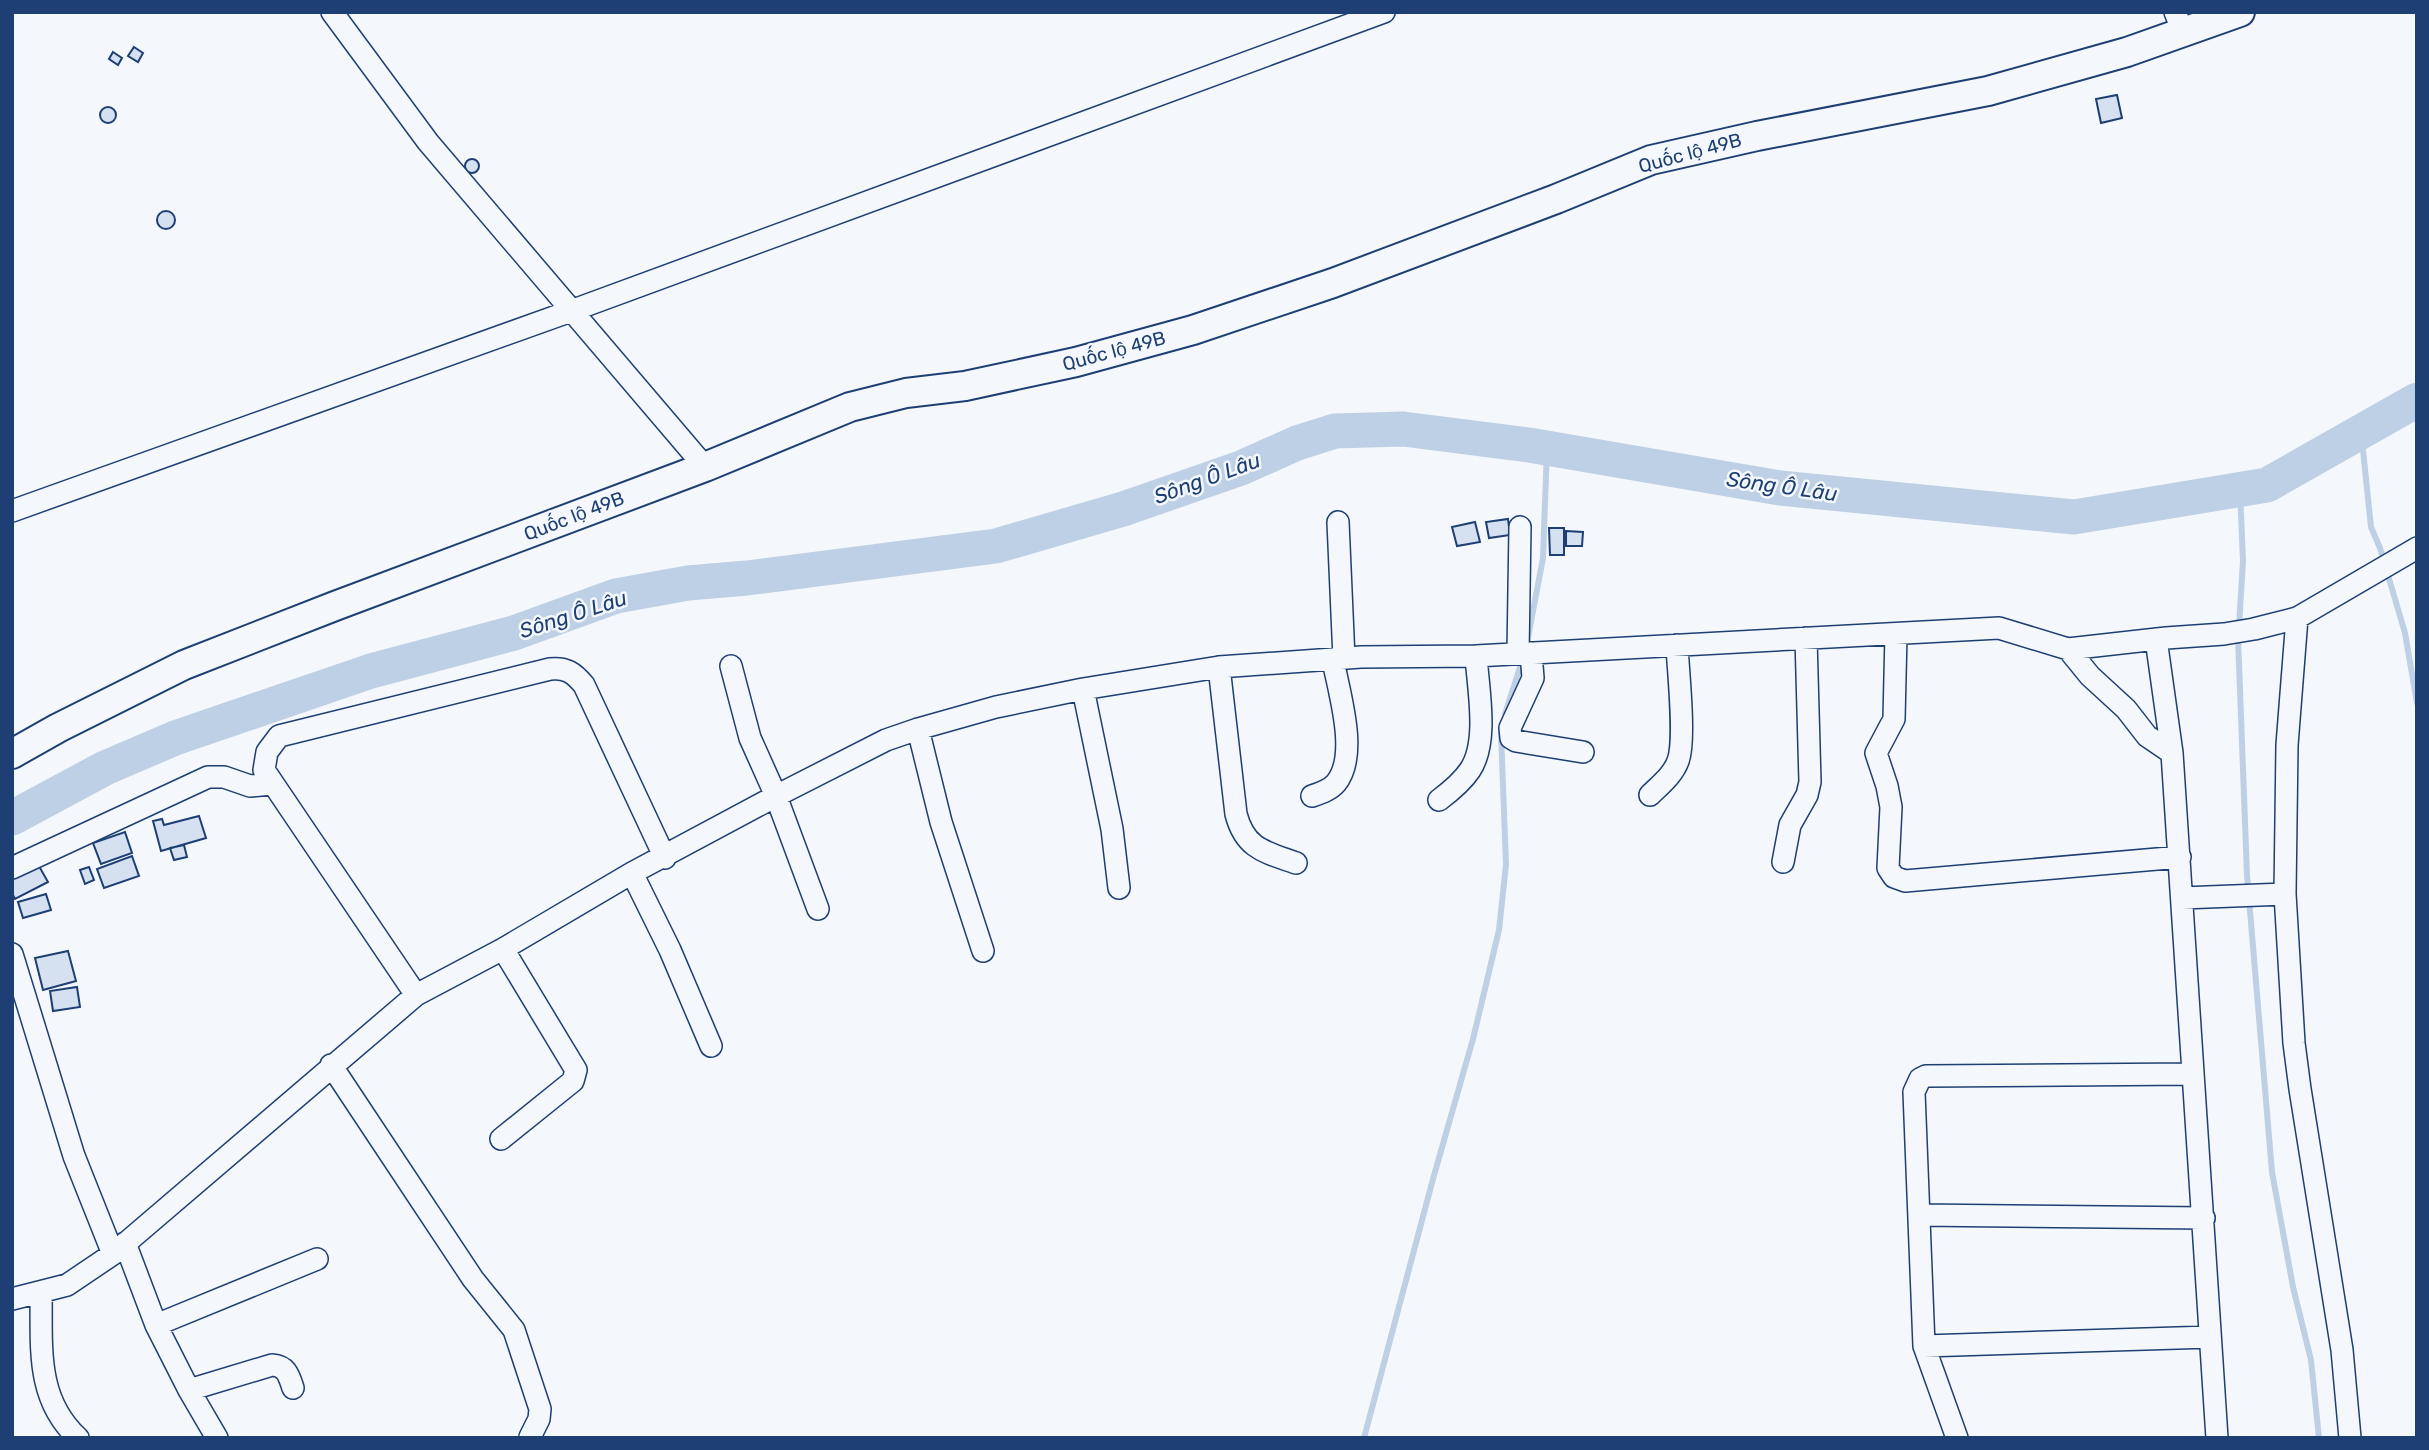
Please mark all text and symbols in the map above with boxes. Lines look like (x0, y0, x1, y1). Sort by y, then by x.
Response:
street label: Quốc lộ 49B (1636, 128, 1744, 178)
street label: Quốc lộ 49B (1060, 326, 1168, 376)
water label: Sông Ô Lâu (1150, 447, 1264, 509)
water label: Sông Ô Lâu (1725, 466, 1839, 506)
street label: Quốc lộ 49B (520, 486, 628, 546)
water label: Sông Ô Lâu (516, 585, 630, 643)

